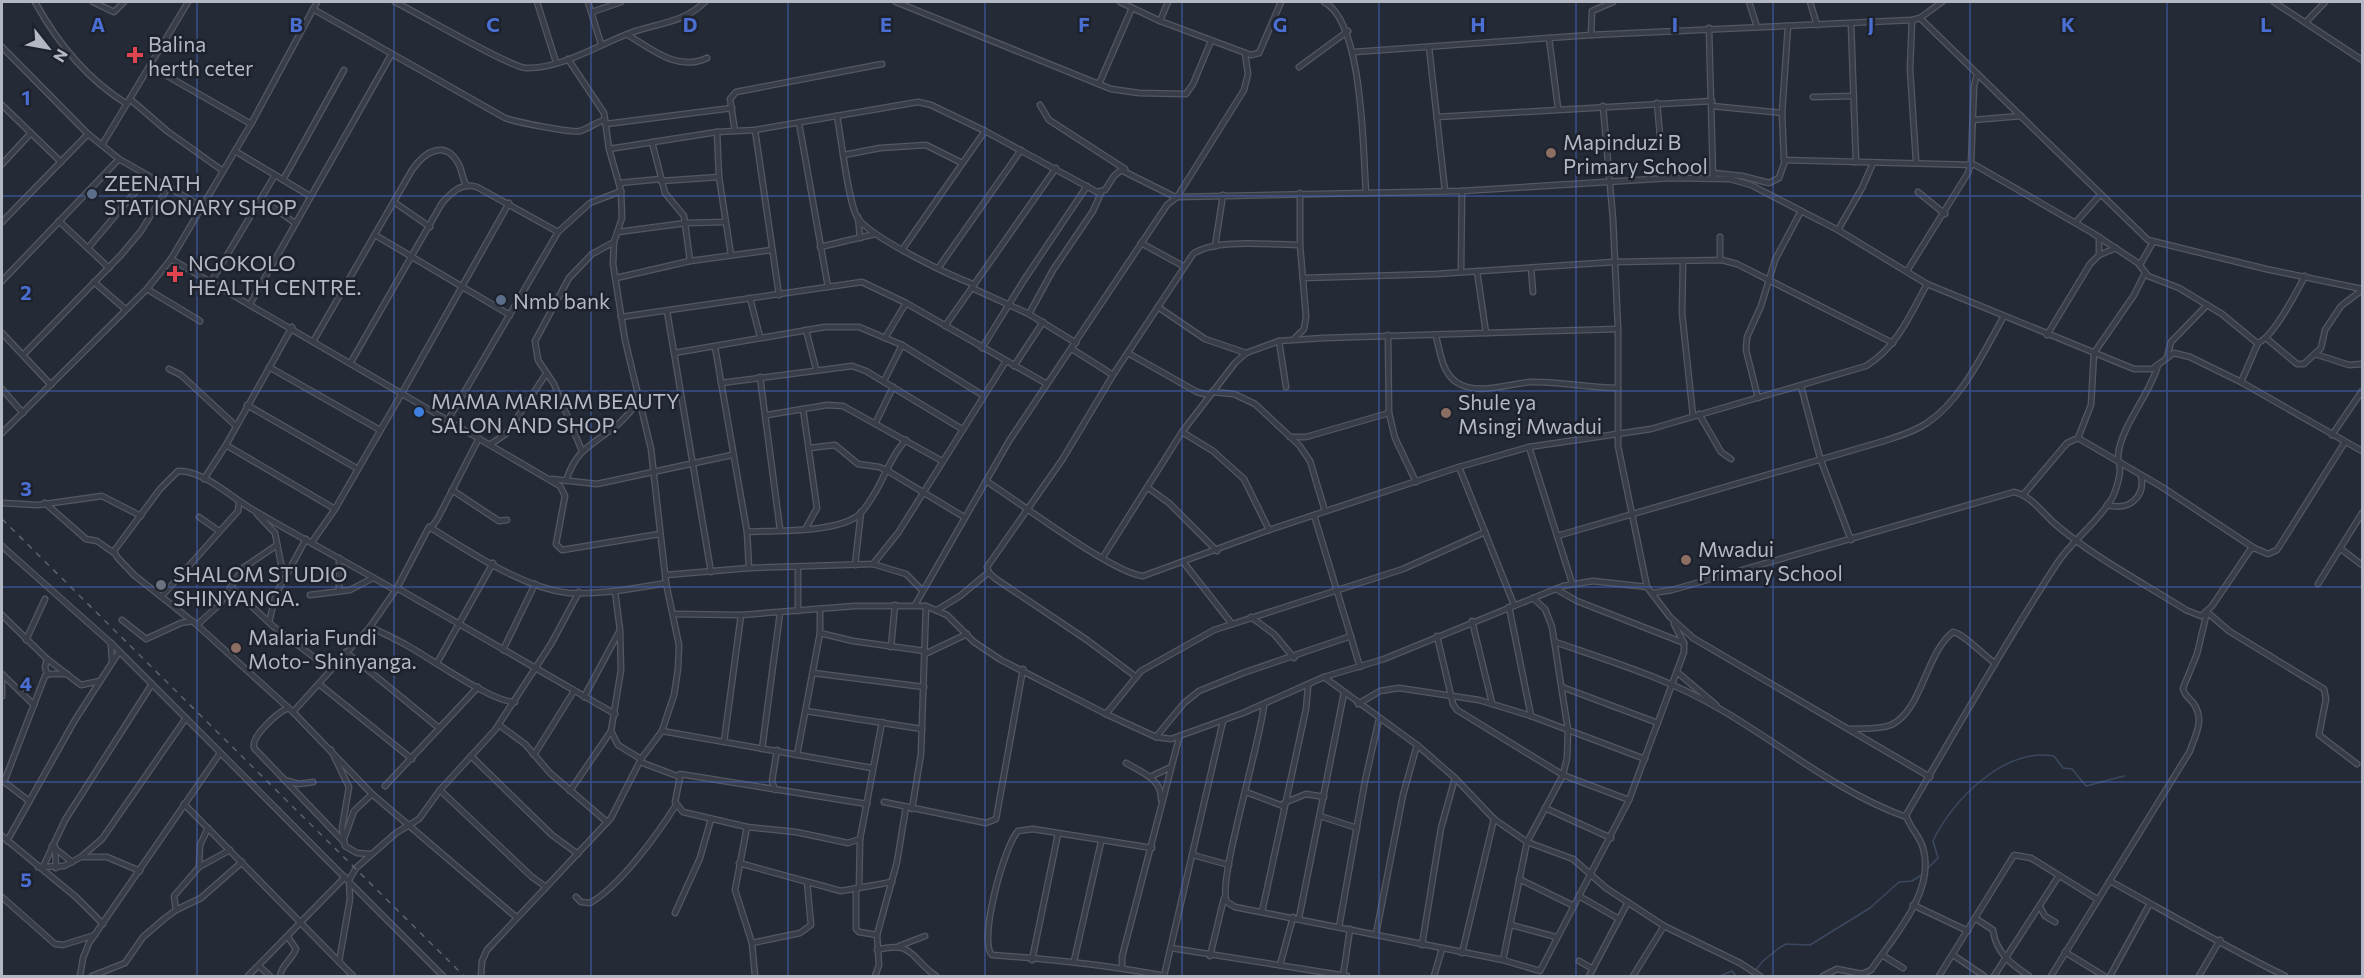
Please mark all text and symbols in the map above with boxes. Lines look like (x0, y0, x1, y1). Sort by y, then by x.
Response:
text: A (91, 12, 105, 36)
text: B (289, 12, 303, 36)
text: C (486, 12, 500, 36)
text: D (683, 12, 697, 36)
text: E (880, 12, 892, 36)
text: F (1078, 12, 1090, 36)
text: G (1273, 12, 1287, 36)
text: H (1471, 12, 1486, 36)
text: I (1672, 12, 1678, 36)
text: J (1868, 12, 1874, 36)
text: K (2061, 12, 2075, 36)
text: L (2260, 12, 2272, 36)
north arrow (18, 18, 78, 78)
place label: Balina herth ceter (148, 31, 253, 80)
text: N (50, 46, 73, 66)
marker: Balina herth ceter (126, 46, 144, 64)
text: 1 (21, 85, 31, 109)
place label: Mapinduzi B Primary School (1563, 129, 1708, 178)
marker: Mapinduzi B Primary School (1544, 146, 1558, 160)
place label: ZEENATH STATIONARY SHOP (104, 170, 297, 219)
marker: ZEENATH STATIONARY SHOP (85, 187, 99, 201)
place label: NGOKOLO HEALTH CENTRE. (188, 250, 362, 299)
marker: NGOKOLO HEALTH CENTRE. (166, 265, 184, 283)
text: 2 (20, 280, 32, 304)
place label: Nmb bank (513, 288, 610, 313)
marker: Nmb bank (494, 293, 508, 307)
place label: MAMA MARIAM BEAUTY SALON AND SHOP. (431, 388, 680, 437)
place label: Shule ya Msingi Mwadui (1458, 389, 1602, 438)
marker: MAMA MARIAM BEAUTY SALON AND SHOP. (412, 405, 426, 419)
marker: Shule ya Msingi Mwadui (1439, 406, 1453, 420)
text: 3 (20, 476, 32, 500)
place label: Mwadui Primary School (1698, 536, 1843, 585)
marker: Mwadui Primary School (1679, 553, 1693, 567)
place label: SHALOM STUDIO SHINYANGA. (173, 561, 347, 610)
marker: SHALOM STUDIO SHINYANGA. (154, 578, 168, 592)
place label: Malaria Fundi Moto- Shinyanga. (248, 624, 417, 673)
marker: Malaria Fundi Moto- Shinyanga. (229, 641, 243, 655)
text: 4 (20, 671, 32, 695)
text: 5 (20, 867, 32, 891)

